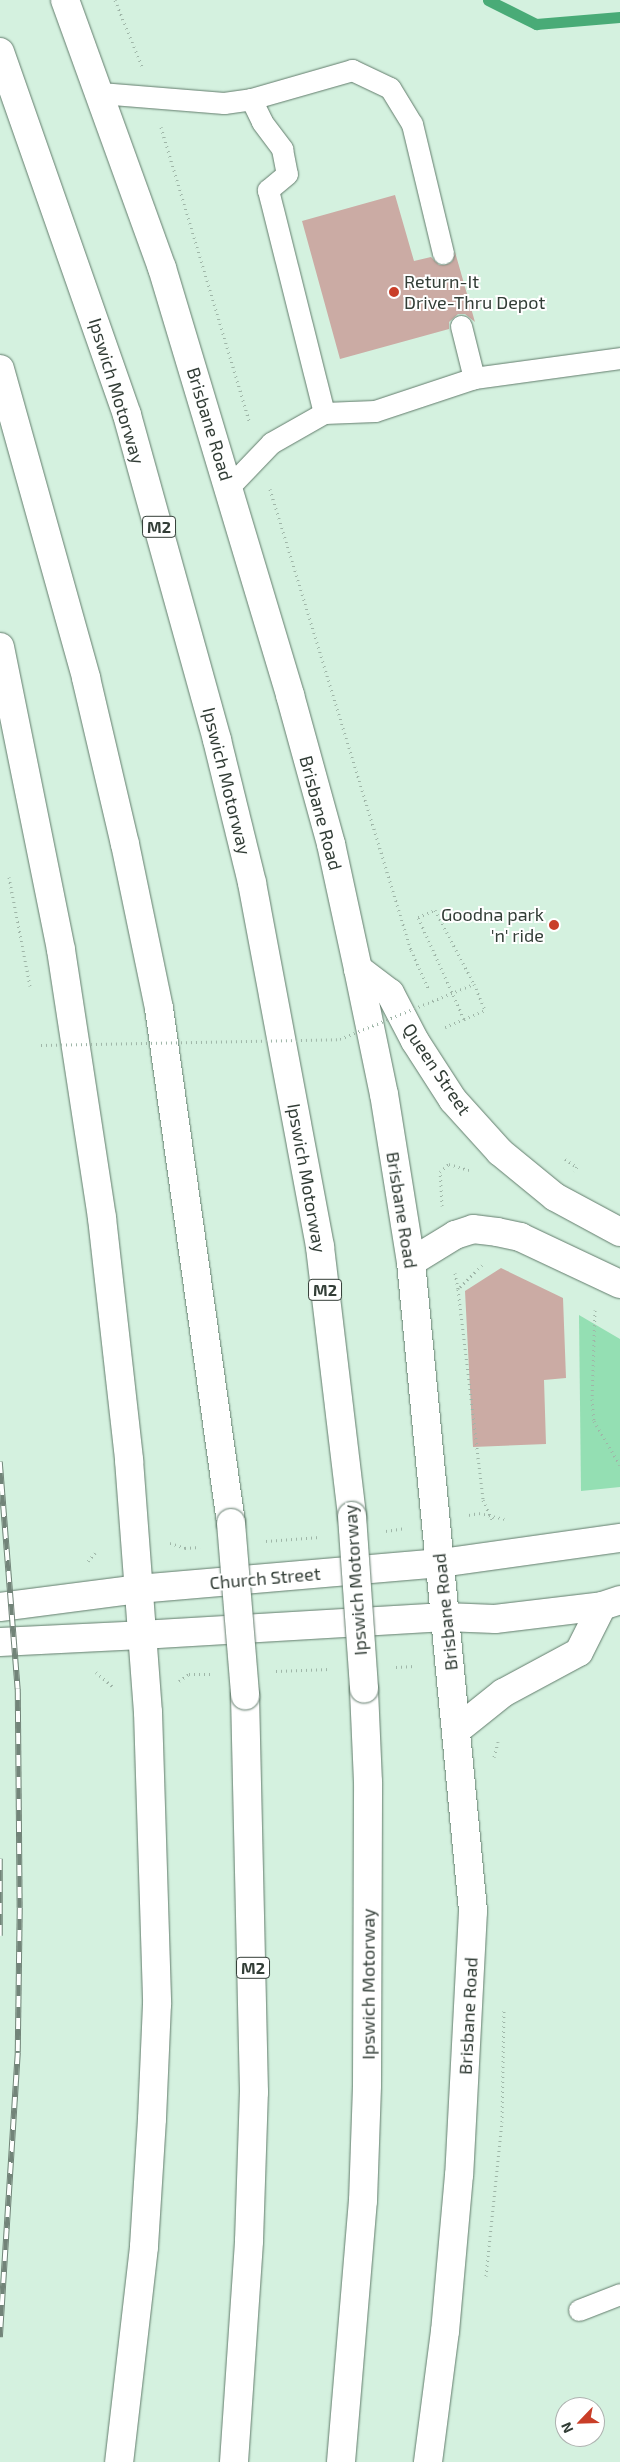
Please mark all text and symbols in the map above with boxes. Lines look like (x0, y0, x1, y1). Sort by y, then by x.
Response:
place label: Return-It Drive-Thru Depot (404, 271, 545, 314)
marker: Return-It Drive-Thru Depot (388, 286, 400, 298)
street label: Ipswich Motorway (85, 315, 149, 467)
street label: Brisbane Road (182, 365, 238, 483)
road number: M2 (142, 514, 176, 540)
street label: Ipswich Motorway (198, 705, 256, 857)
street label: Brisbane Road (295, 753, 347, 873)
place label: Goodna park 'n' ride (441, 904, 544, 946)
marker: Goodna park 'n' ride (548, 919, 560, 931)
street label: Queen Street (398, 1019, 476, 1119)
street label: Ipswich Motorway (283, 1102, 331, 1254)
street label: Brisbane Road (382, 1150, 422, 1270)
road number: M2 (308, 1276, 342, 1304)
street label: Ipswich Motorway (339, 1504, 371, 1656)
street label: Brisbane Road (428, 1552, 462, 1672)
street label: Church Street (209, 1562, 321, 1594)
street label: Ipswich Motorway (357, 1908, 379, 2060)
road number: M2 (236, 1955, 270, 1982)
street label: Brisbane Road (454, 1957, 482, 2075)
north arrow (555, 2397, 605, 2447)
text: N (557, 2420, 577, 2436)

